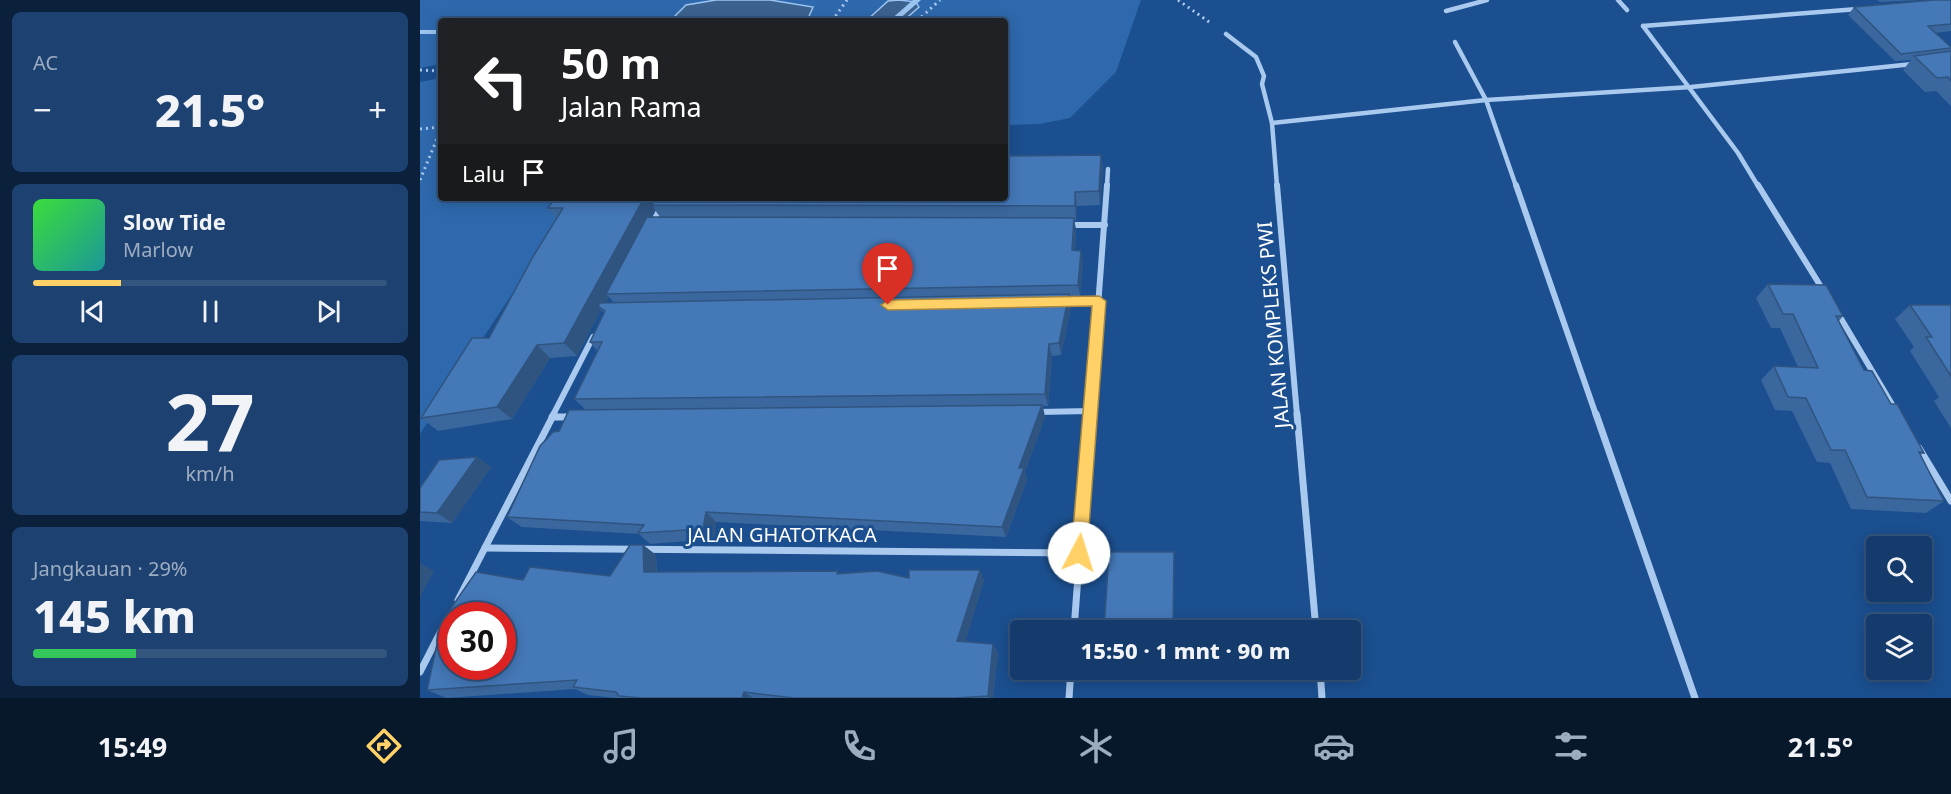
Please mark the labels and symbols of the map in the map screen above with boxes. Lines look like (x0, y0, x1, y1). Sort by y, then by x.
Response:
street label: JALAN KOMPLEKS PWI (1251, 221, 1296, 431)
pin (862, 243, 913, 305)
street label: JALAN GHATOTKACA (685, 521, 877, 548)
position arrow (1047, 521, 1111, 585)
speed limit sign: 30 (438, 602, 516, 680)

